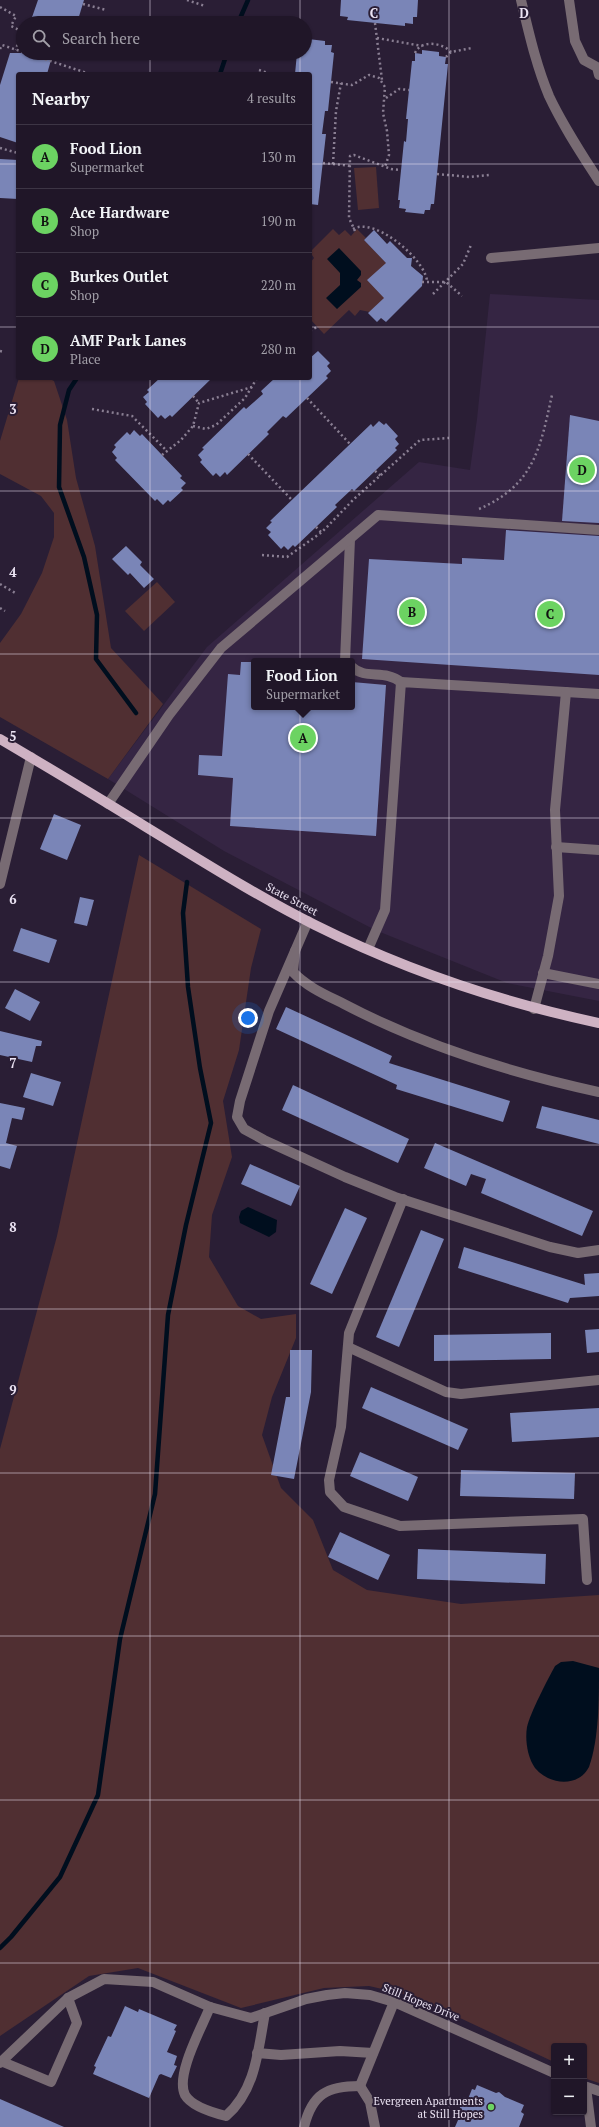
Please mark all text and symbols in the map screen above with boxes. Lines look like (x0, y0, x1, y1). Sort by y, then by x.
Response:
text: C (370, 4, 378, 22)
text: D (519, 4, 529, 22)
search box (16, 16, 312, 60)
icon: search (30, 27, 52, 49)
text: Search here (62, 28, 140, 48)
text: Nearby (32, 87, 90, 110)
text: 4 results (247, 89, 296, 107)
text: Food Lion (70, 138, 142, 158)
text: A (40, 148, 50, 166)
text: 130 m (261, 148, 296, 166)
text: Supermarket (70, 158, 144, 176)
text: Ace Hardware (70, 202, 170, 222)
text: B (41, 212, 49, 230)
text: 190 m (261, 212, 296, 230)
text: Shop (70, 222, 99, 240)
text: Burkes Outlet (70, 266, 169, 286)
text: C (41, 276, 49, 294)
text: 220 m (261, 276, 296, 294)
text: Shop (70, 286, 99, 304)
text: AMF Park Lanes (70, 330, 186, 350)
text: D (40, 340, 50, 358)
text: 280 m (261, 340, 296, 358)
text: Place (70, 350, 101, 368)
text: 3 (9, 400, 17, 418)
pin: D (569, 455, 595, 485)
text: 4 (9, 563, 17, 581)
pin: B (399, 597, 425, 627)
pin: C (537, 599, 563, 629)
popup (251, 658, 355, 710)
text: Food Lion (266, 665, 338, 685)
text: Supermarket (266, 685, 340, 703)
pin: A (290, 723, 316, 753)
text: 5 (9, 727, 17, 745)
street label: State Street (263, 879, 321, 919)
text: 6 (9, 890, 17, 908)
your location (238, 1008, 258, 1028)
text: 7 (9, 1054, 17, 1072)
text: 8 (9, 1218, 17, 1236)
text: 9 (9, 1381, 17, 1399)
street label: Still Hopes Drive (380, 1980, 462, 2024)
map controls (551, 2043, 587, 2115)
button: + (551, 2043, 587, 2079)
button: − (551, 2079, 587, 2115)
place label: Evergreen Apartments at Still Hopes (373, 2094, 483, 2121)
marker: Evergreen Apartments at Still Hopes (486, 2102, 496, 2112)

